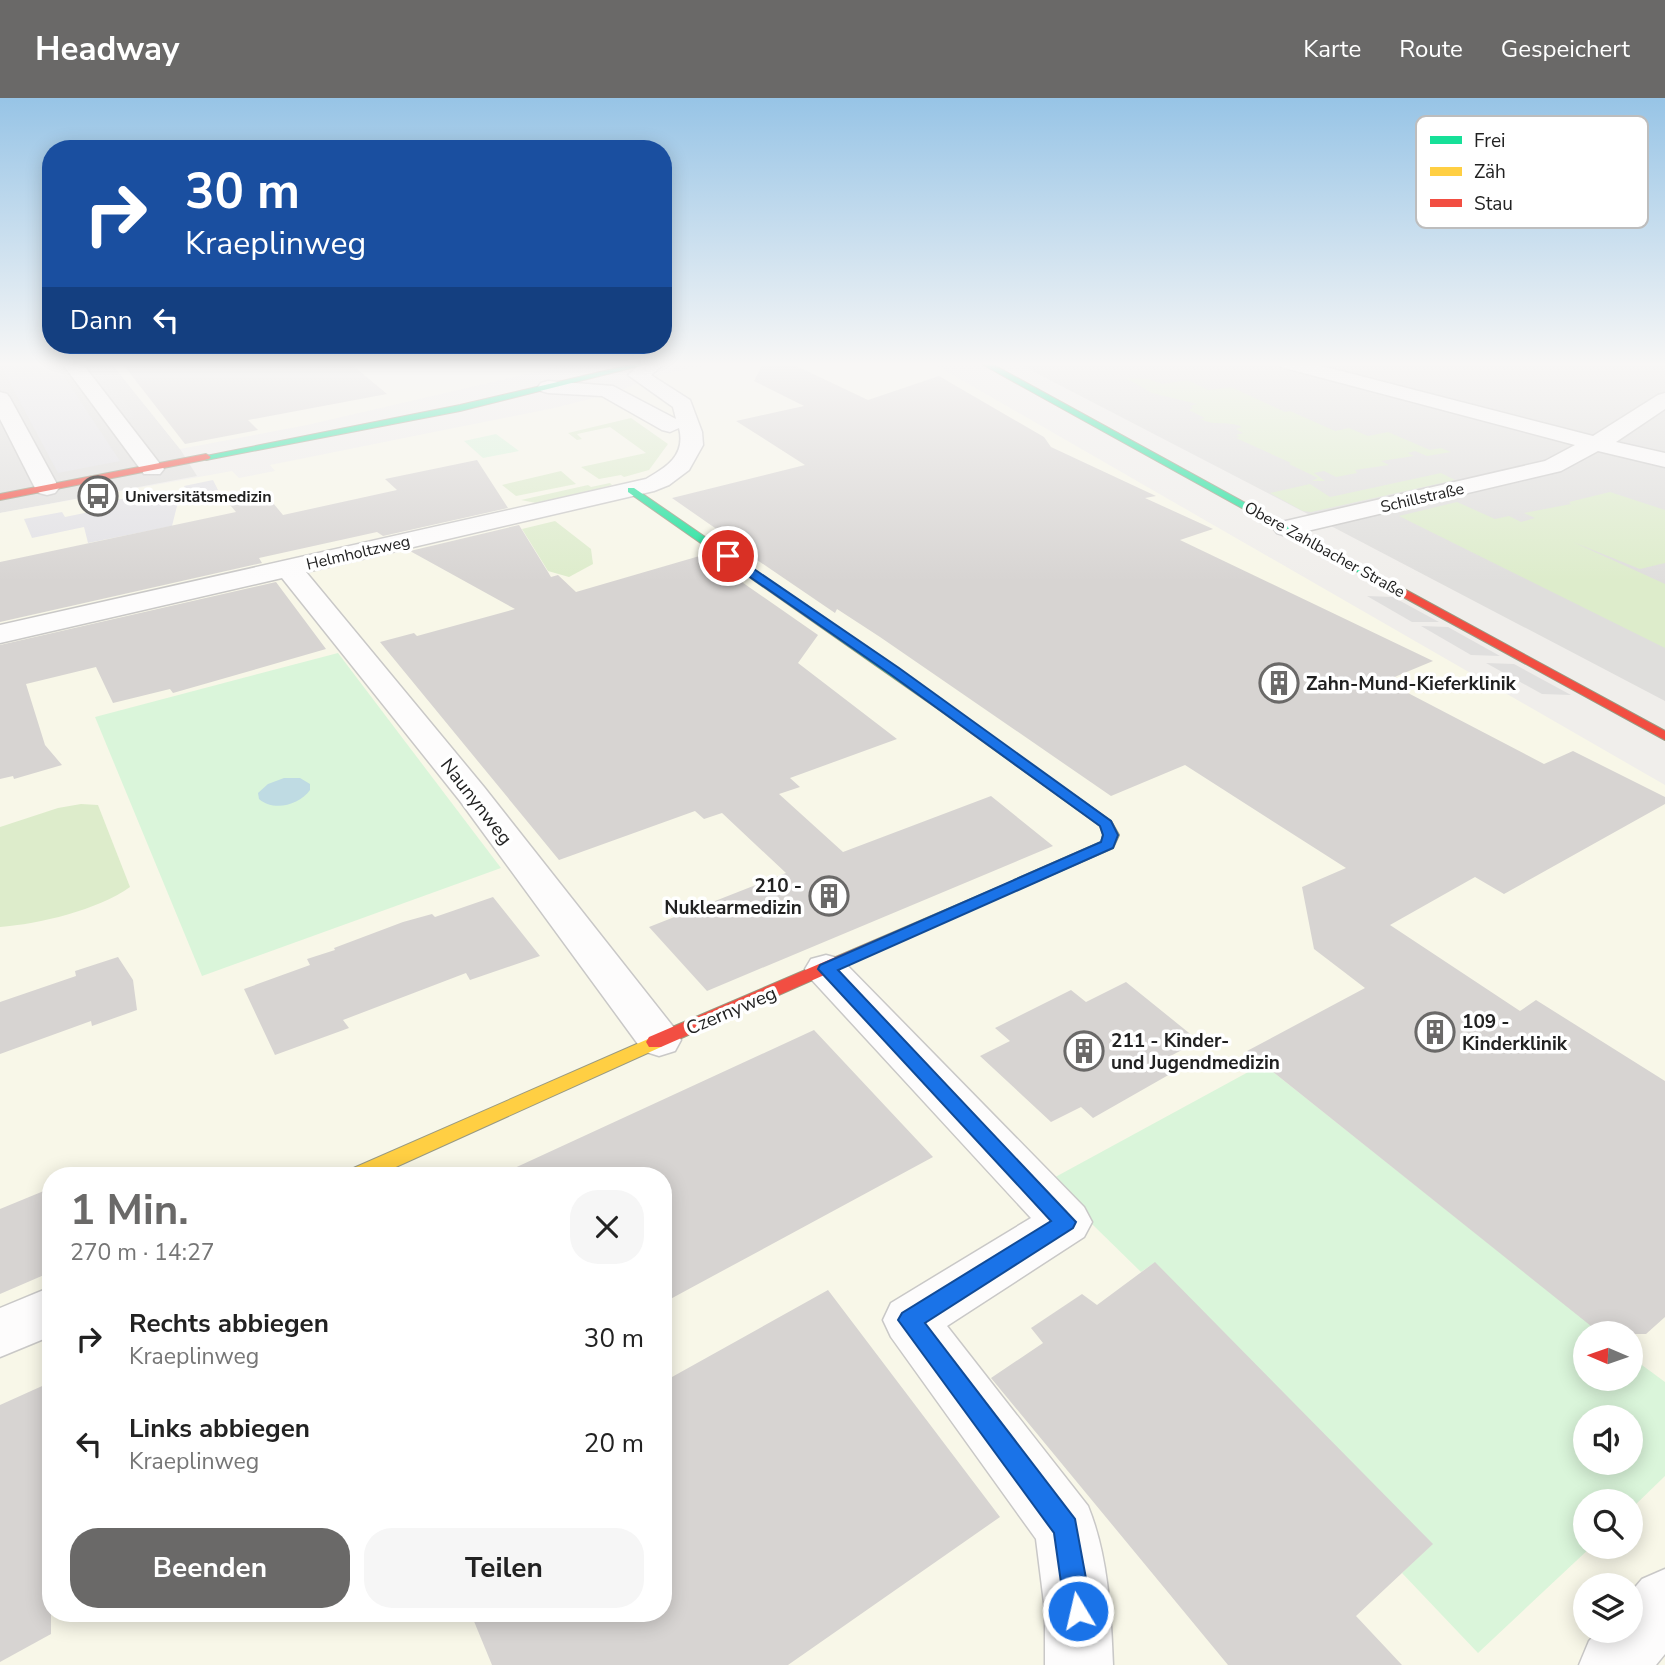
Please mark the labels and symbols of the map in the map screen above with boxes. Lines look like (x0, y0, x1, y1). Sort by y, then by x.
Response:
legend (1416, 116, 1648, 228)
text: Frei (1474, 128, 1505, 154)
text: Zäh (1474, 159, 1506, 185)
text: Stau (1474, 191, 1513, 217)
bus stop icon: Universitätsmedizin (77, 475, 119, 517)
street label: Schillstraße (1378, 478, 1466, 518)
place label: Universitätsmedizin (125, 486, 272, 508)
street label: Obere Zahlbacher Straße (1240, 497, 1409, 603)
pin (698, 526, 758, 586)
street label: Helmholtzweg (304, 530, 412, 576)
building icon: Zahn-Mund-Kieferklinik (1258, 662, 1300, 704)
place label: Zahn-Mund-Kieferklinik (1306, 671, 1517, 697)
street label: Naunynweg (434, 753, 518, 850)
place label: 210 - Nuklearmedizin (664, 873, 802, 921)
building icon: 210 - Nuklearmedizin (808, 875, 850, 917)
street label: Czernyweg (682, 980, 781, 1042)
place label: 109 - Kinderklinik (1462, 1009, 1568, 1057)
building icon: 109 - Kinderklinik (1414, 1011, 1456, 1053)
place label: 211 - Kinder- und Jugendmedizin (1111, 1028, 1280, 1076)
building icon: 211 - Kinder- und Jugendmedizin (1063, 1030, 1105, 1072)
north arrow (1573, 1321, 1643, 1391)
position arrow (1041, 1574, 1115, 1648)

